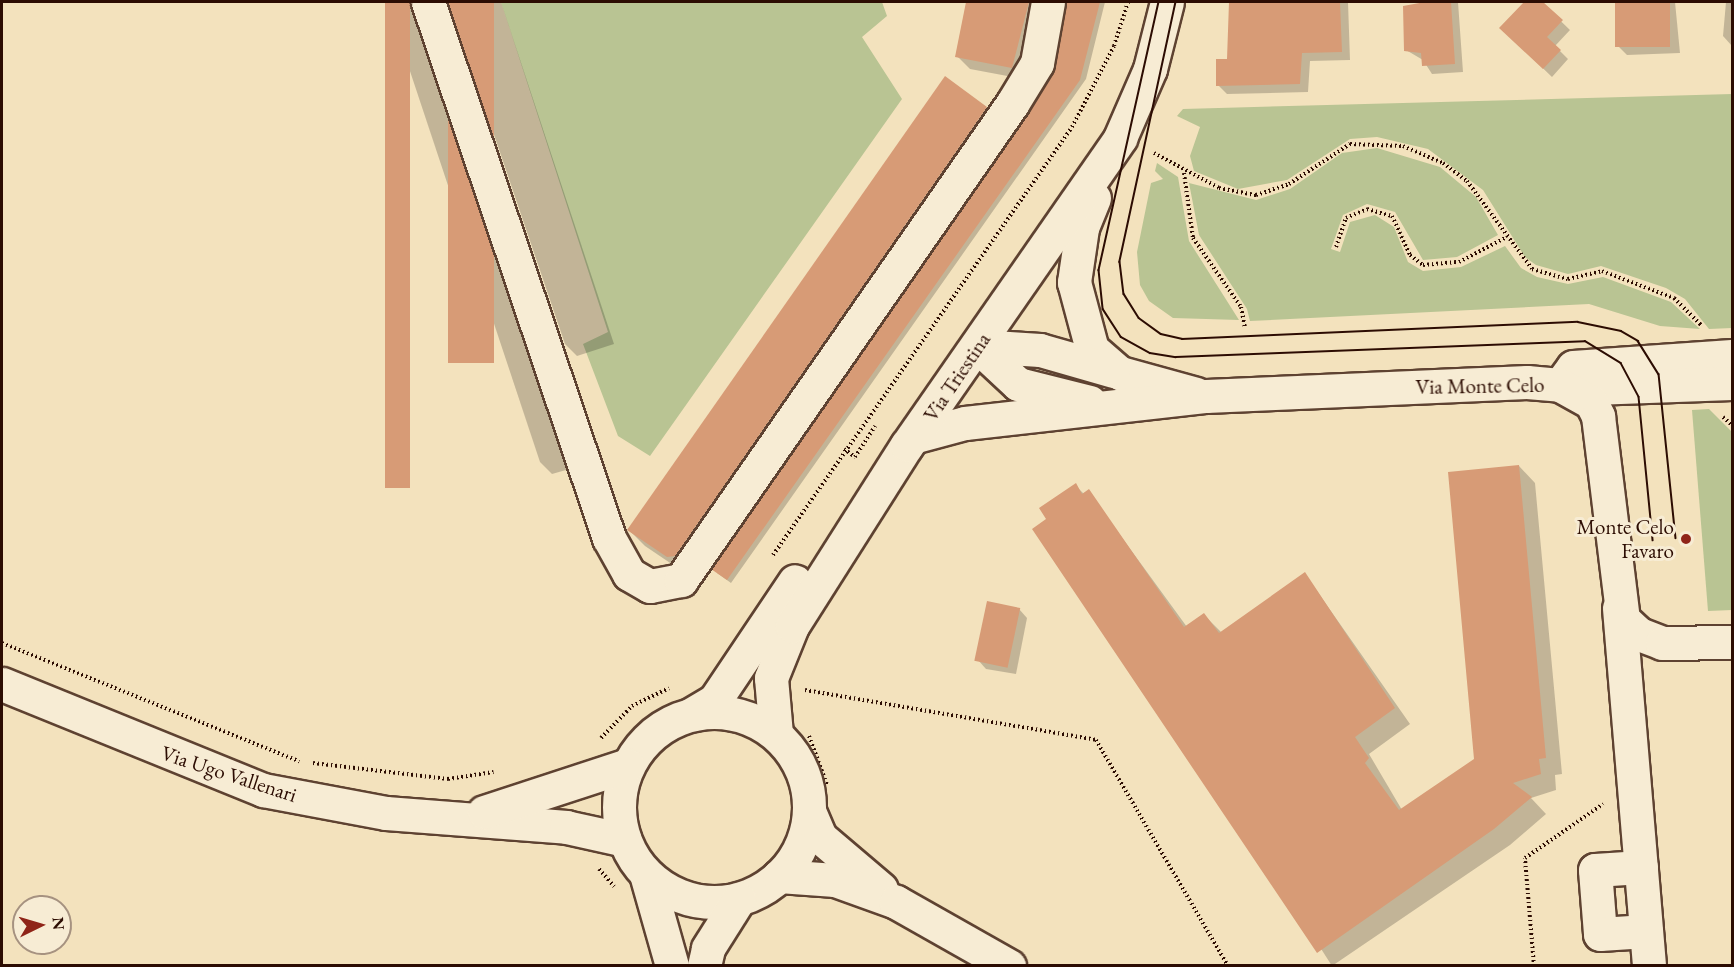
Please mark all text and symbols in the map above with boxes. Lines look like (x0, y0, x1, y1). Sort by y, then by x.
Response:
street label: Via Triestina (918, 328, 996, 426)
street label: Via Monte Celo (1415, 372, 1545, 400)
place label: Monte Celo Favaro (1576, 514, 1674, 564)
marker: Monte Celo Favaro (1679, 532, 1693, 546)
street label: Via Ugo Vallenari (158, 740, 300, 808)
north arrow (12, 895, 72, 955)
text: N (47, 916, 69, 931)

